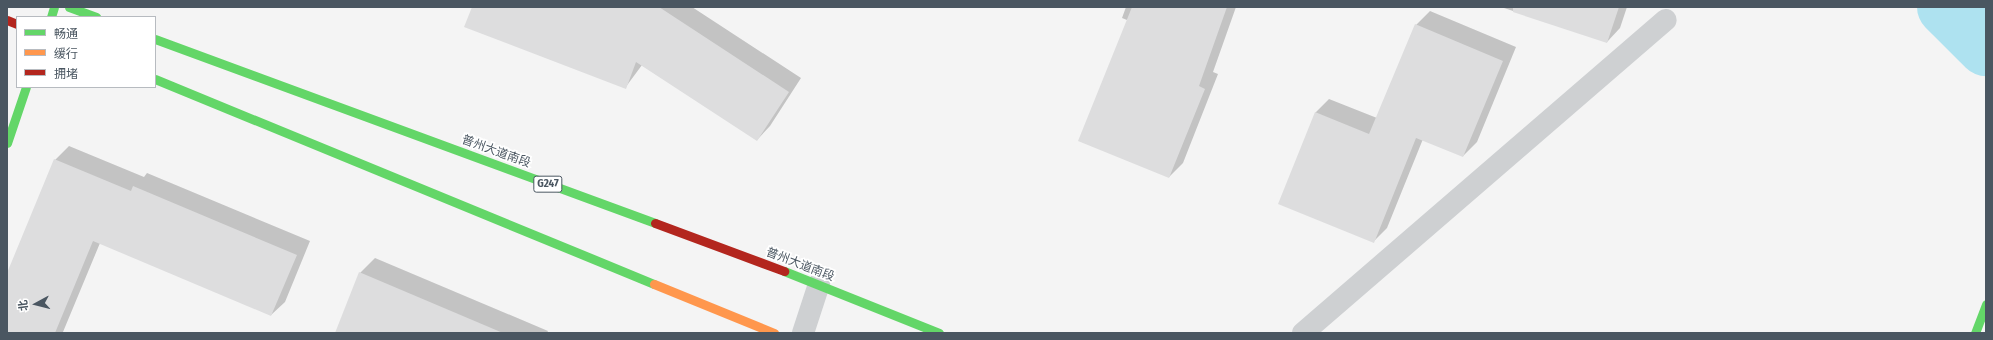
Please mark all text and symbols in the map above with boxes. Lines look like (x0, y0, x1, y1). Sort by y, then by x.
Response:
legend (16, 16, 156, 88)
text: 畅通 (54, 27, 78, 41)
text: 缓行 (54, 47, 78, 61)
text: 拥堵 (54, 67, 78, 81)
street label: 普州大道南段 (460, 133, 532, 171)
road number: G247 (533, 175, 563, 193)
street label: 普州大道南段 (764, 245, 836, 285)
north arrow (16, 284, 56, 324)
text: 北 (16, 299, 31, 312)

